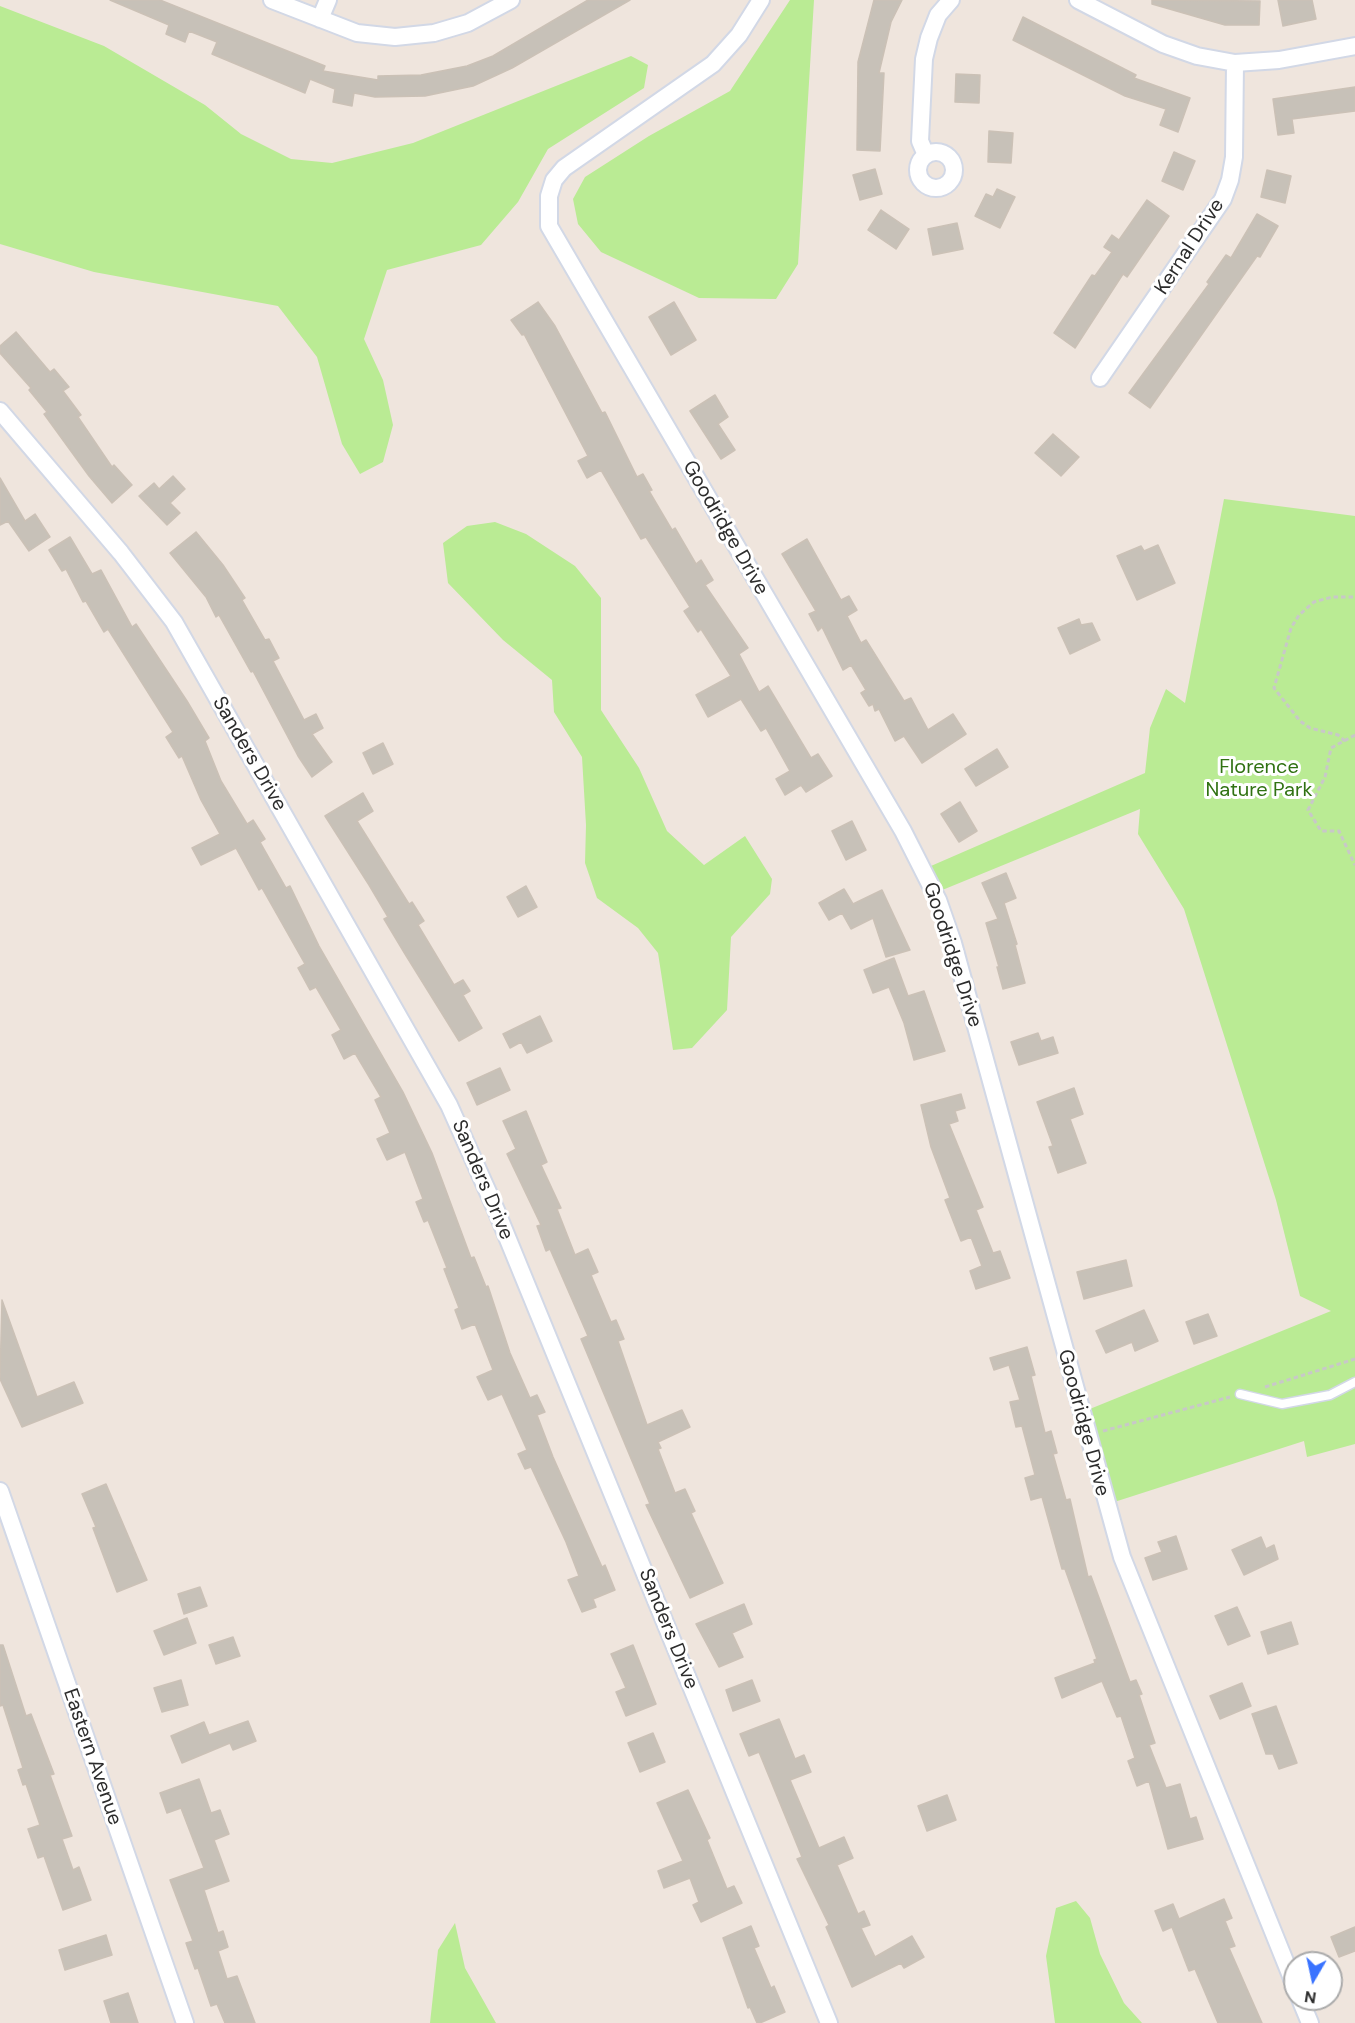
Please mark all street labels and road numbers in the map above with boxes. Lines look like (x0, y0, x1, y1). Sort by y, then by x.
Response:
street label: Kernal Drive (1150, 195, 1230, 299)
street label: Goodridge Drive (677, 457, 773, 599)
street label: Sanders Drive (207, 693, 291, 815)
street label: Goodridge Drive (917, 880, 987, 1030)
street label: Sanders Drive (446, 1116, 518, 1244)
street label: Goodridge Drive (1052, 1347, 1114, 1499)
street label: Sanders Drive (633, 1565, 703, 1693)
street label: Eastern Avenue (57, 1686, 127, 1828)

